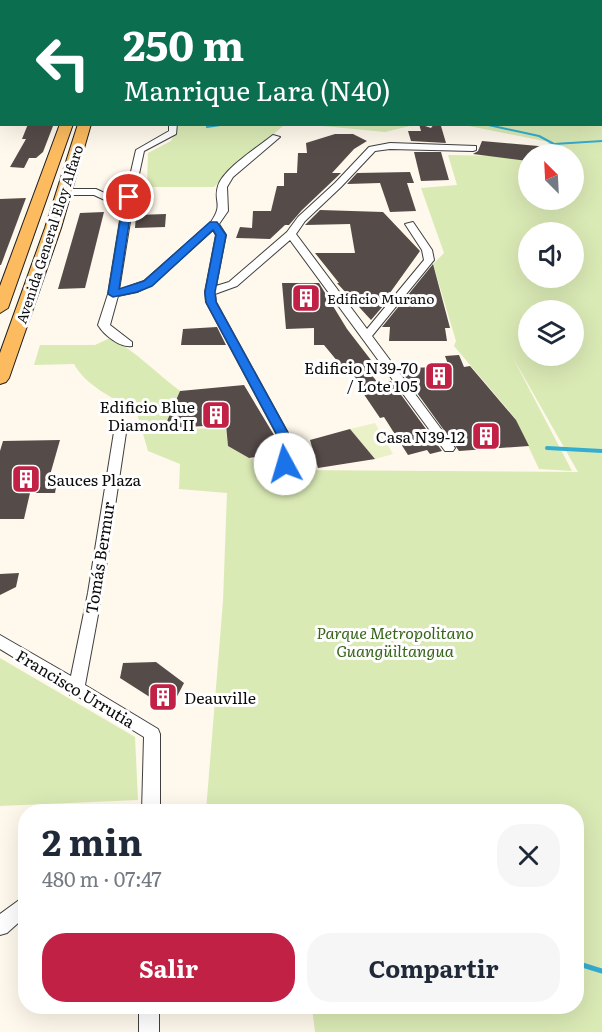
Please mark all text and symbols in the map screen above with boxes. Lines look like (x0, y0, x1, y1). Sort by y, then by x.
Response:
text: 250 m (123, 12, 244, 74)
icon: left (24, 24, 102, 102)
text: Manrique Lara (N40) (123, 69, 391, 109)
street label: Avenida General Eloy Alfaro (11, 142, 87, 326)
north arrow (518, 144, 584, 210)
map controls (518, 144, 584, 366)
pin (103, 171, 154, 222)
icon: arrive (112, 180, 145, 213)
button: sound (518, 222, 584, 288)
building icon: Edificio Murano (290, 282, 322, 314)
place label: Edificio Murano (327, 288, 434, 308)
button: layers (518, 300, 584, 366)
place label: Edificio N39-70 / Lote 105 (304, 355, 418, 397)
building icon: Edificio N39-70 / Lote 105 (423, 360, 455, 392)
place label: Edificio Blue Diamond II (99, 394, 195, 436)
building icon: Edificio Blue Diamond II (200, 399, 232, 431)
building icon: Casa N39-12 (470, 420, 502, 452)
place label: Casa N39-12 (376, 424, 465, 448)
position arrow (253, 432, 317, 496)
building icon: Sauces Plaza (10, 463, 42, 495)
place label: Sauces Plaza (47, 467, 142, 491)
street label: Tomás Bermur (78, 500, 120, 616)
park label: Parque Metropolitano Guangüiltangua (316, 620, 474, 662)
street label: Francisco Urrutia (12, 643, 140, 733)
building icon: Deauville (147, 681, 179, 713)
place label: Deauville (184, 685, 256, 709)
text: 2 min (42, 814, 143, 867)
button: close (497, 824, 560, 887)
text: 480 m · 07:47 (42, 863, 162, 893)
button: Salir (42, 933, 295, 1002)
button: Compartir (307, 933, 560, 1002)

